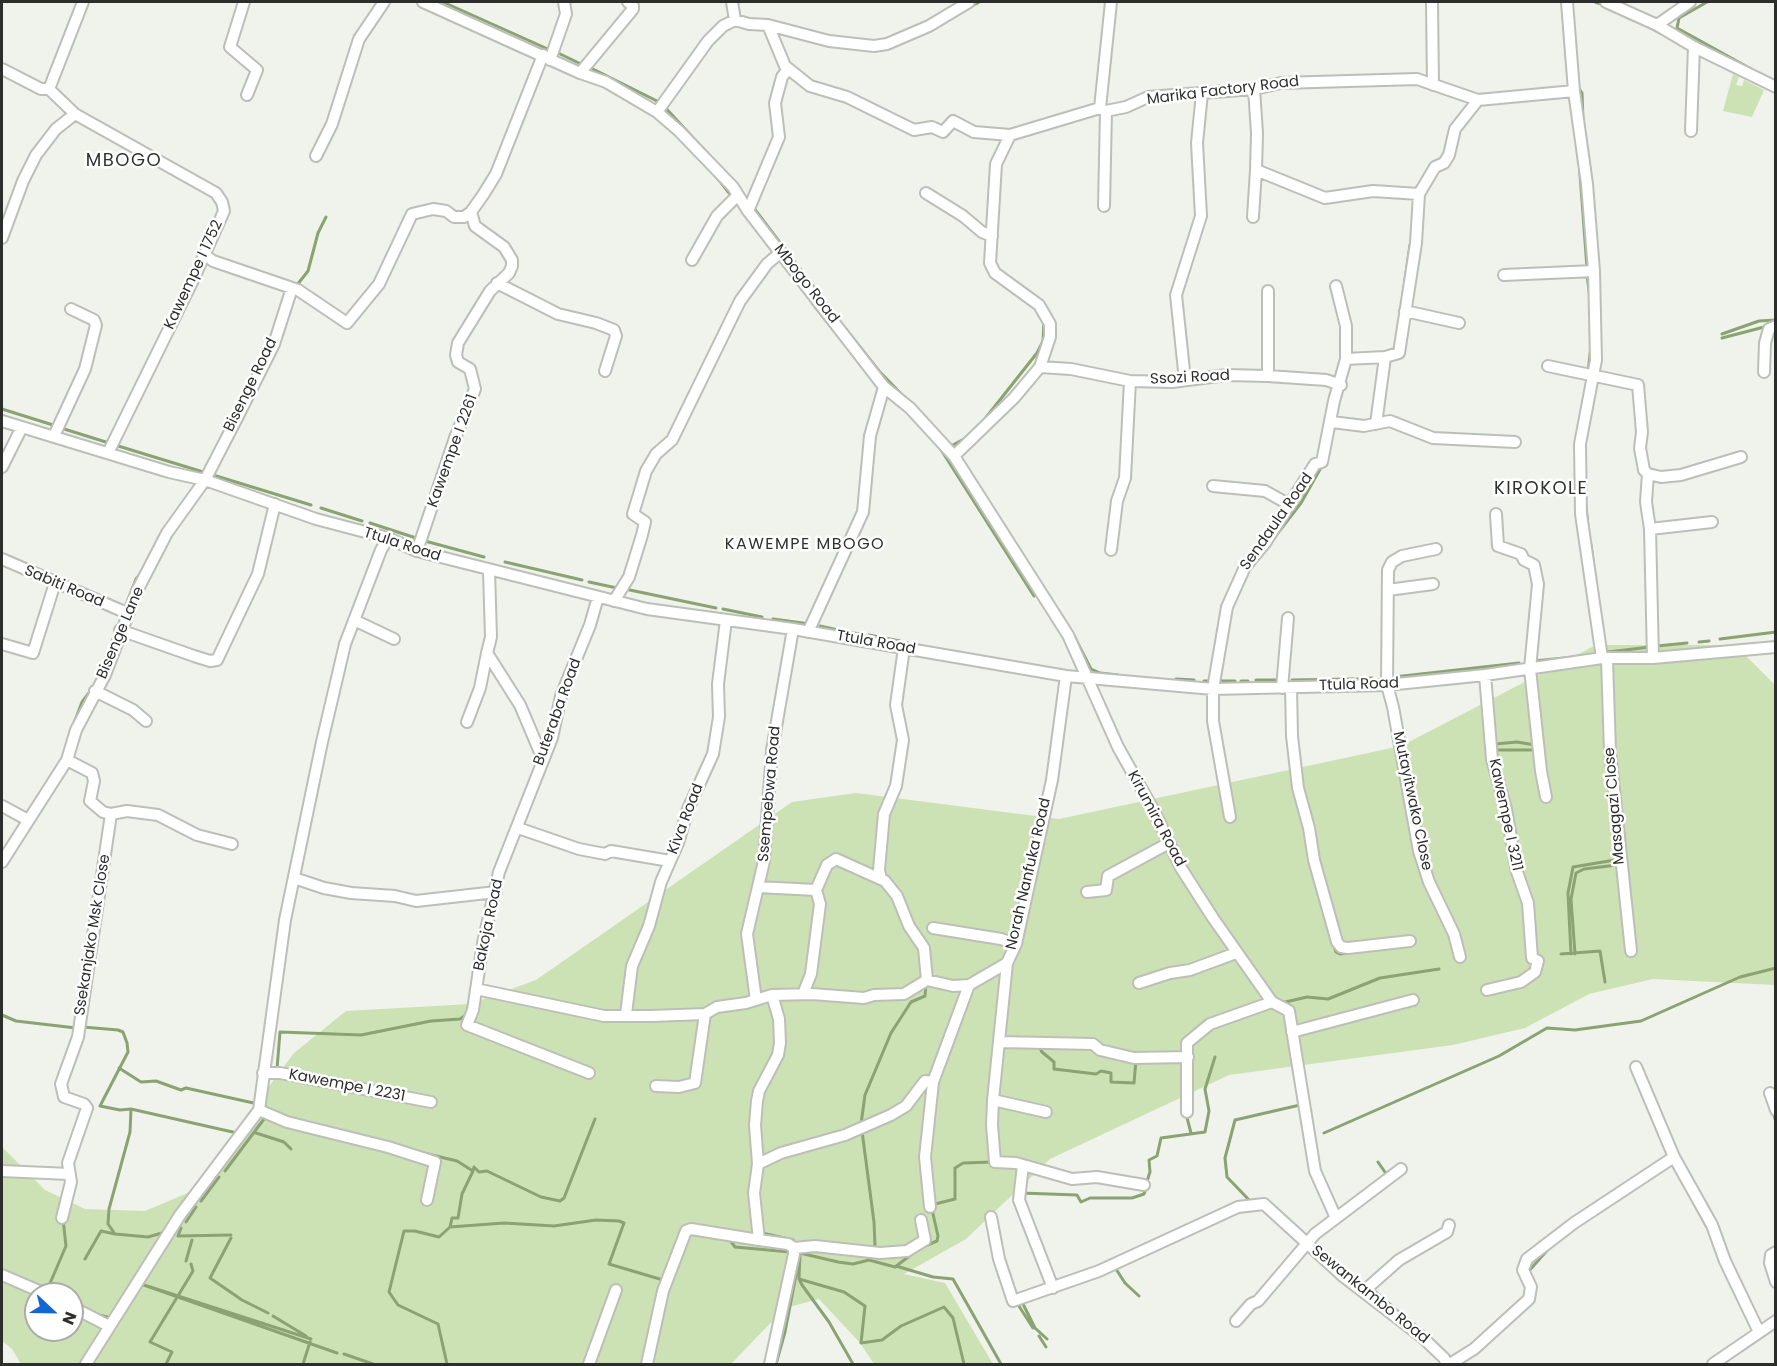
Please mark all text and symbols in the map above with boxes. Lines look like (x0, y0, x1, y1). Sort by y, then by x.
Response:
street label: Marika Factory Road (1146, 73, 1300, 109)
district label: MBOGO (86, 150, 162, 172)
street label: Kawempe I 1752 (161, 218, 227, 332)
street label: Mbogo Road (770, 241, 842, 327)
street label: Bisenge Road (221, 335, 281, 435)
street label: Ssozi Road (1150, 367, 1230, 389)
street label: Kawempe I 2261 (424, 392, 482, 510)
street label: Sendaula Road (1237, 470, 1317, 574)
district label: KIROKOLE (1494, 478, 1588, 500)
street label: Ttula Road (361, 524, 443, 566)
district label: KAWEMPE MBOGO (725, 535, 885, 555)
street label: Sabiti Road (21, 562, 107, 612)
street label: Bisenge Lane (93, 584, 149, 682)
street label: Ttula Road (835, 627, 917, 659)
street label: Buteraba Road (530, 656, 586, 768)
street label: Ttula Road (1319, 675, 1399, 695)
street label: Ssempebwa Road (755, 725, 785, 863)
street label: Mutayitwako Close (1388, 730, 1436, 872)
street label: Masagazi Close (1601, 747, 1629, 865)
street label: Kawempe I 3211 (1484, 757, 1526, 873)
street label: Kirumira Road (1123, 768, 1189, 870)
street label: Kiva Road (664, 781, 708, 857)
street label: Norah Nanfuka Road (1003, 796, 1055, 952)
street label: Ssekanjako Msk Close (71, 853, 115, 1017)
street label: Bakoja Road (470, 877, 508, 973)
street label: Kawempe I 2231 (287, 1066, 407, 1106)
street label: Sewankambo Road (1308, 1242, 1432, 1348)
north arrow (24, 1282, 84, 1342)
text: N (56, 1308, 82, 1328)

